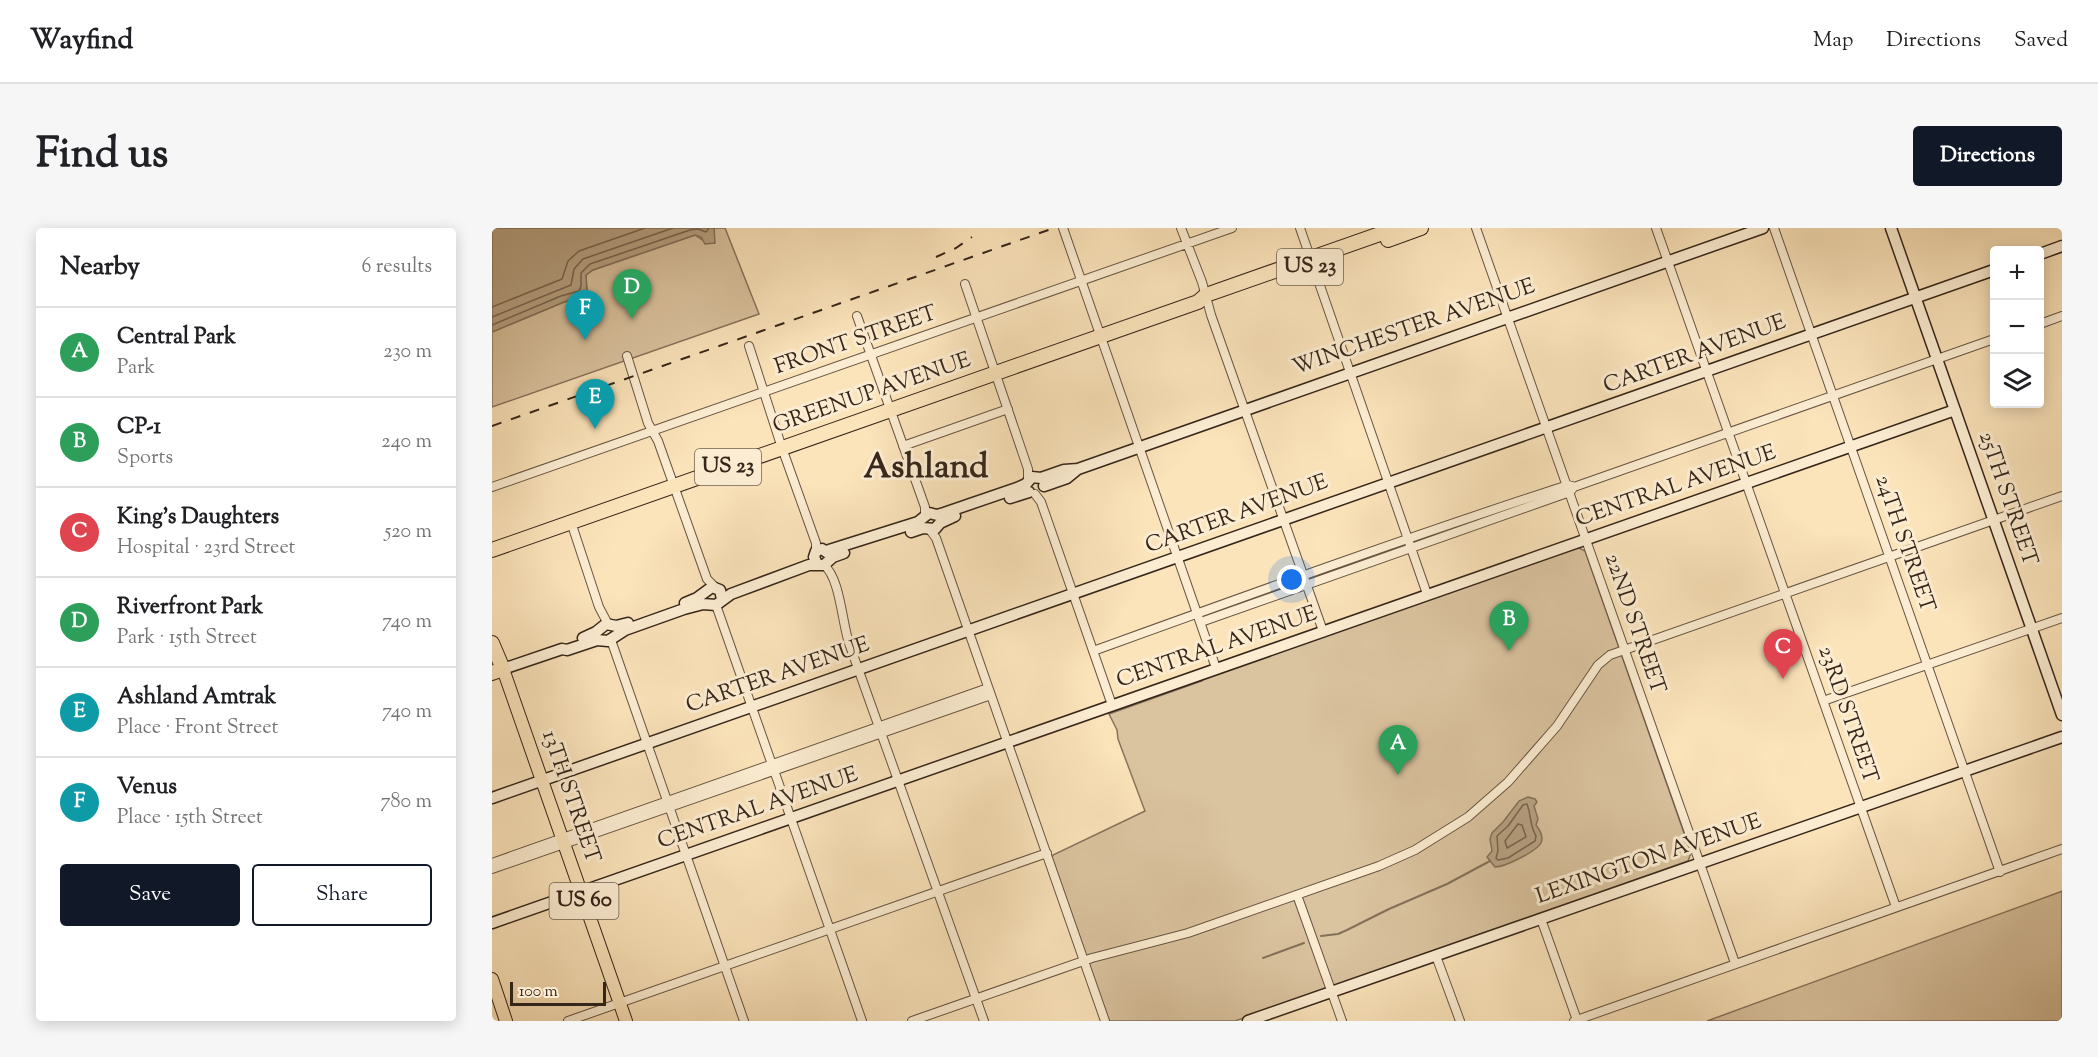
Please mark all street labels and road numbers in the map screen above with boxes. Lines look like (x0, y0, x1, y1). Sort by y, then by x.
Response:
road number: US 23 (1277, 249, 1343, 285)
street label: WINCHESTER AVENUE (1288, 271, 1540, 385)
street label: FRONT STREET (770, 298, 942, 384)
street label: CARTER AVENUE (1599, 307, 1791, 403)
street label: GREENUP AVENUE (769, 345, 975, 443)
street label: 25TH STREET (1969, 428, 2045, 571)
street label: CENTRAL AVENUE (1571, 438, 1781, 536)
road number: US 23 (695, 449, 761, 485)
street label: CARTER AVENUE (1141, 467, 1333, 563)
street label: 24TH STREET (1866, 471, 1943, 618)
street label: 22ND STREET (1595, 549, 1673, 699)
street label: CENTRAL AVENUE (1112, 599, 1322, 697)
street label: CARTER AVENUE (682, 630, 874, 722)
street label: 23RD STREET (1809, 642, 1886, 789)
street label: 13TH STREET (532, 726, 608, 868)
street label: CENTRAL AVENUE (653, 760, 863, 858)
street label: LEXINGTON AVENUE (1532, 806, 1766, 914)
road number: US 60 (550, 883, 619, 919)

